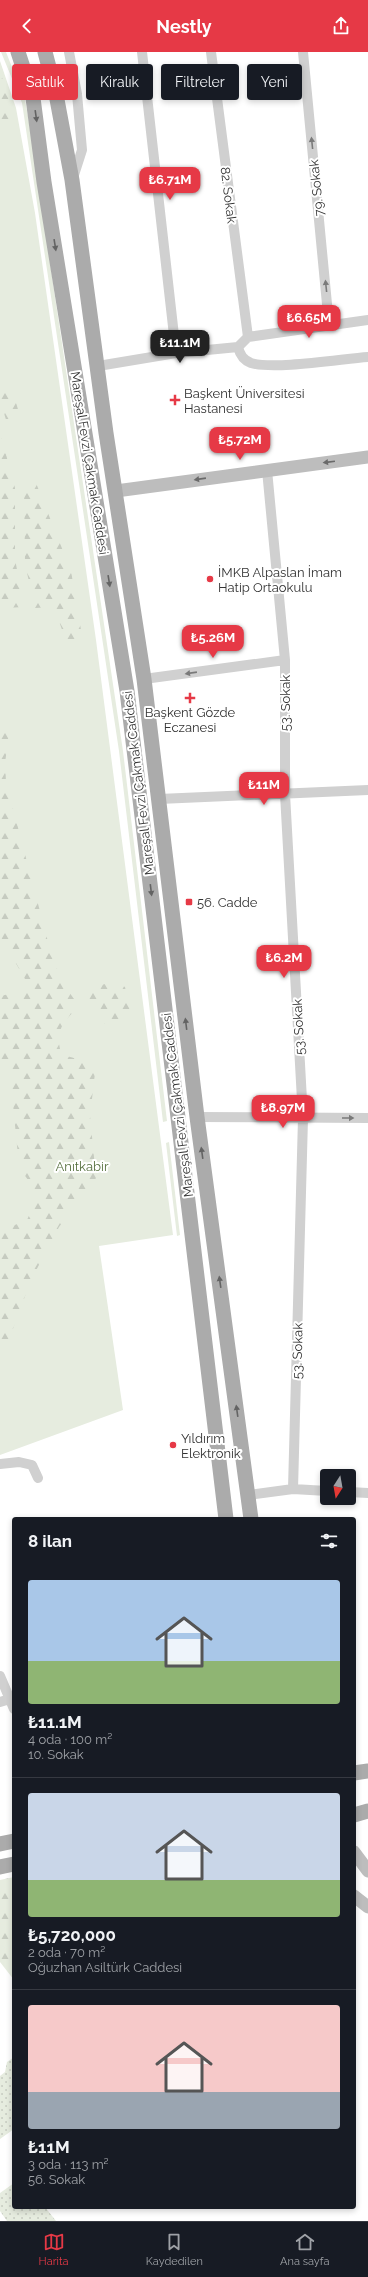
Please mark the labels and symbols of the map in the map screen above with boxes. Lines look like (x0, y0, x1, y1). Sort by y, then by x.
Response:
one-way arrow (33, 110, 39, 122)
one-way arrow (308, 137, 315, 149)
street label: 79. Sokak (306, 159, 327, 217)
street label: 82. Sokak (218, 166, 239, 224)
pin: ₺6.71M (137, 167, 203, 201)
one-way arrow (52, 239, 58, 251)
one-way arrow (322, 280, 329, 292)
pin: ₺6.65M (276, 305, 342, 339)
pin: ₺11.1M (147, 330, 213, 364)
street label: Mareşal Fevzi Çakmak Caddesi (68, 370, 111, 556)
place label: Başkent Üniversitesi Hastanesi (184, 385, 305, 416)
marker: Başkent Üniversitesi Hastanesi (169, 394, 181, 406)
pin: ₺5.72M (207, 427, 273, 461)
one-way arrow (323, 459, 335, 465)
one-way arrow (194, 476, 207, 482)
place label: İMKB Alpaslan İmam Hatip Ortaokulu (218, 564, 342, 595)
marker: İMKB Alpaslan İmam Hatip Ortaokulu (205, 574, 215, 584)
one-way arrow (106, 575, 112, 587)
pin: ₺5.26M (180, 625, 246, 659)
one-way arrow (185, 669, 197, 676)
street label: 53. Sokak (278, 675, 293, 731)
street label: Mareşal Fevzi Çakmak Caddesi (120, 690, 157, 876)
marker: Başkent Gözde Eczanesi (185, 693, 195, 703)
place label: Başkent Gözde Eczanesi (145, 705, 235, 735)
pin: ₺11M (240, 772, 288, 806)
one-way arrow (148, 884, 154, 896)
place label: 56. Cadde (197, 895, 258, 910)
marker: 56. Cadde (184, 897, 194, 907)
pin: ₺6.2M (256, 945, 312, 979)
street label: 53. Sokak (290, 998, 307, 1055)
street label: Mareşal Fevzi Çakmak Caddesi (159, 1012, 196, 1198)
one-way arrow (183, 1018, 189, 1030)
pin: ₺8.97M (250, 1095, 316, 1129)
one-way arrow (342, 1115, 355, 1121)
one-way arrow (199, 1147, 206, 1159)
park label: Anıtkabir (56, 1159, 109, 1174)
one-way arrow (217, 1276, 223, 1288)
street label: 53. Sokak (290, 1323, 305, 1379)
one-way arrow (234, 1405, 240, 1417)
place label: Yıldırım Elektronik (181, 1431, 241, 1461)
marker: Yıldırım Elektronik (168, 1440, 178, 1450)
north arrow (320, 1469, 356, 1505)

